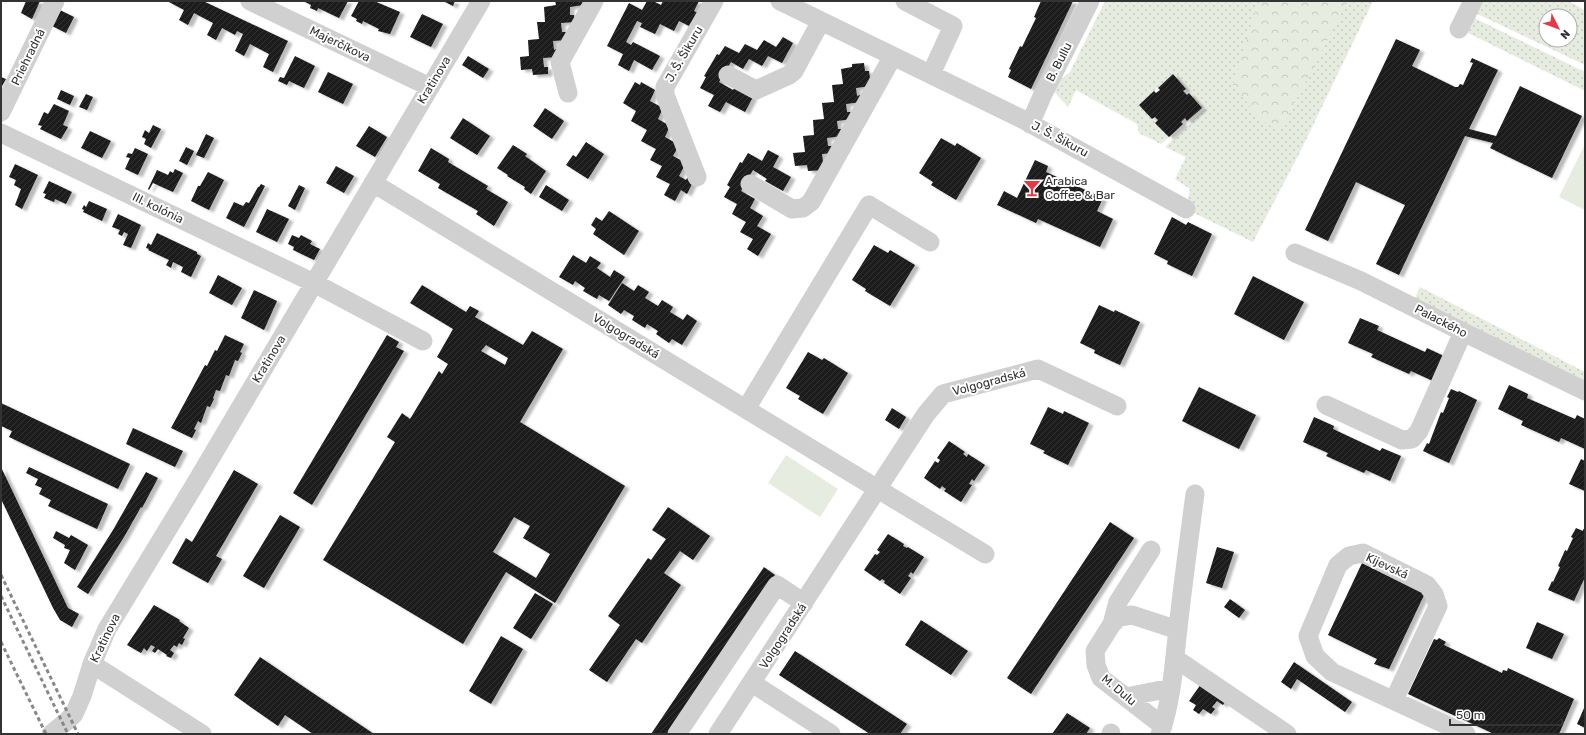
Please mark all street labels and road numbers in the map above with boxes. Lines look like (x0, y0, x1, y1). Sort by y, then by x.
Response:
street label: Majerčíkova (307, 23, 373, 65)
street label: J. Š. Šikuru (662, 24, 706, 84)
street label: Priehradná (8, 26, 48, 88)
street label: B. Bullu (1043, 40, 1075, 84)
street label: Kratinova (414, 54, 454, 106)
street label: J. Š. Šikuru (1029, 118, 1091, 160)
street label: III. kolónia (130, 190, 186, 226)
street label: Palackého (1412, 302, 1470, 340)
street label: Volgogradská (590, 311, 662, 361)
street label: Kratinova (249, 333, 289, 385)
street label: Volgogradská (951, 365, 1027, 399)
street label: Kijevská (1364, 550, 1410, 582)
street label: Volgogradská (757, 601, 809, 671)
street label: Kratinova (87, 611, 123, 665)
street label: M. Dulu (1099, 671, 1139, 709)

